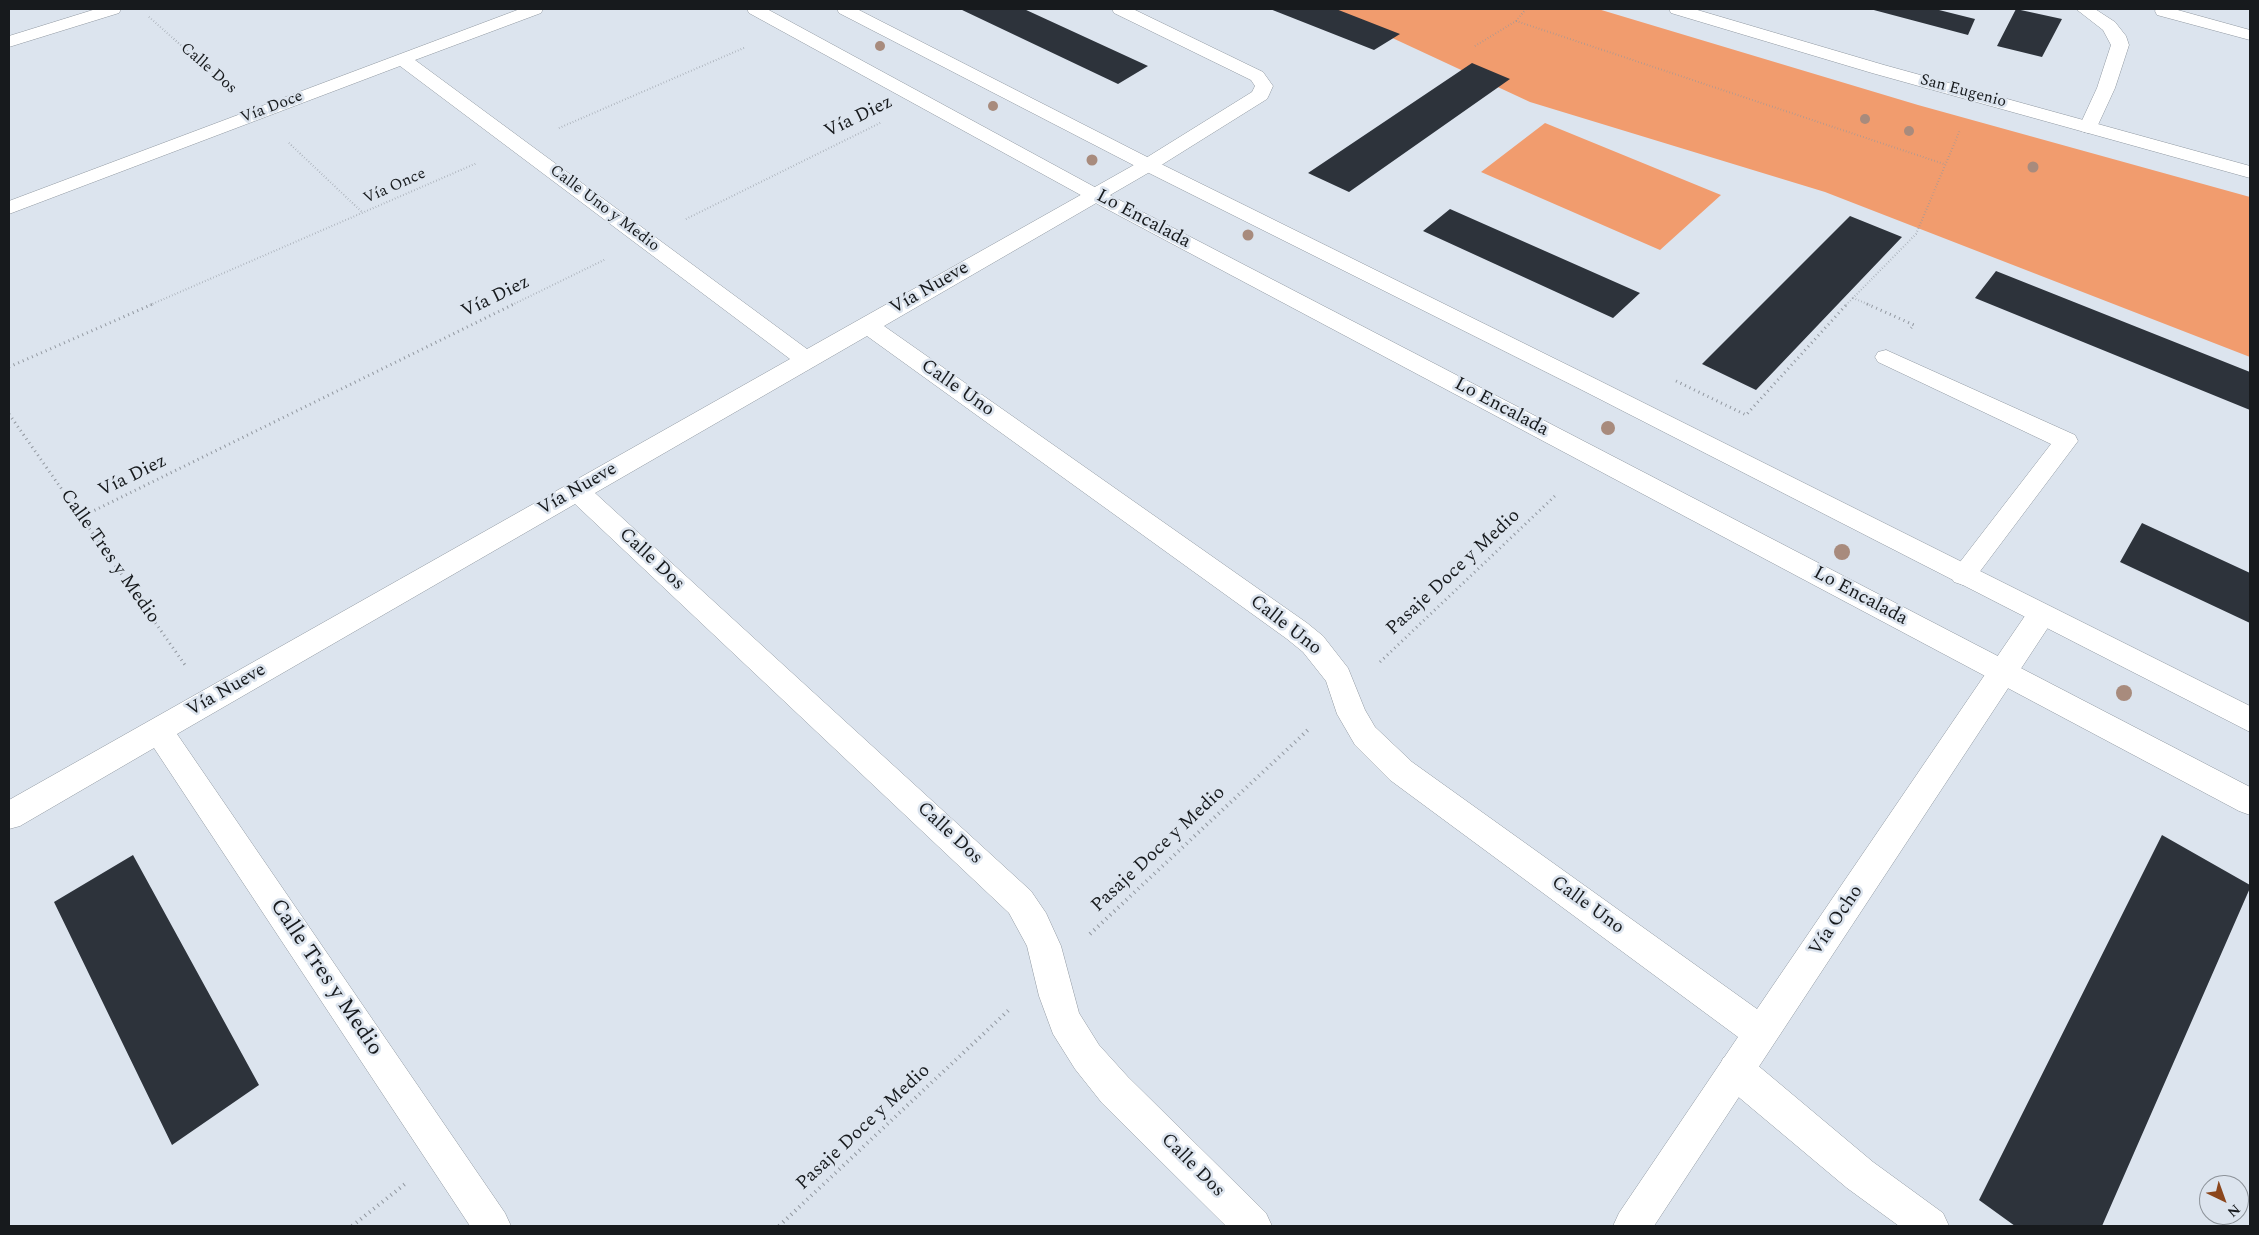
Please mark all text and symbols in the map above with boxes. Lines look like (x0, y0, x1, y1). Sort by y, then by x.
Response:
street label: Calle Dos (176, 39, 240, 99)
street label: San Eugenio (1918, 71, 2008, 113)
street label: Vía Doce (238, 87, 306, 129)
street label: Vía Diez (821, 92, 897, 144)
street label: Calle Uno y Medio (545, 161, 663, 257)
street label: Vía Once (361, 165, 429, 209)
street label: Lo Encalada (1092, 186, 1194, 254)
street label: Vía Nueve (886, 257, 974, 321)
street label: Vía Diez (458, 272, 534, 324)
street label: Calle Uno (916, 355, 998, 423)
street label: Lo Encalada (1450, 374, 1552, 442)
street label: Vía Diez (95, 451, 171, 503)
street label: Vía Nueve (534, 458, 622, 522)
street label: Calle Tres y Medio (54, 486, 164, 628)
street label: Pasaje Doce y Medio (1382, 505, 1526, 641)
street label: Calle Dos (613, 524, 689, 596)
street label: Lo Encalada (1809, 563, 1911, 631)
street label: Calle Uno (1245, 591, 1325, 661)
street label: Vía Nueve (183, 659, 271, 723)
street label: Pasaje Doce y Medio (1087, 782, 1231, 918)
street label: Calle Dos (911, 798, 987, 870)
street label: Calle Uno (1546, 872, 1628, 940)
street label: Vía Ocho (1805, 882, 1869, 960)
street label: Calle Tres y Medio (263, 895, 387, 1061)
street label: Pasaje Doce y Medio (792, 1060, 936, 1196)
street label: Calle Dos (1155, 1129, 1229, 1203)
north arrow (2199, 1175, 2249, 1225)
text: N (2222, 1199, 2245, 1222)

